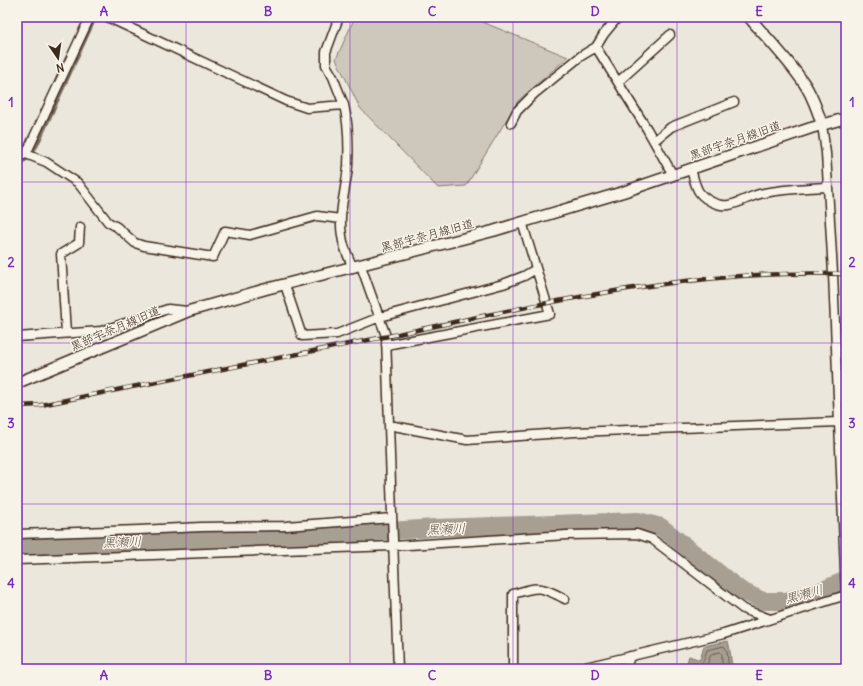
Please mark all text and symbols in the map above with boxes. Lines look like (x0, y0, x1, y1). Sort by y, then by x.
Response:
text: A (100, 3, 109, 20)
text: B (264, 3, 273, 20)
text: C (428, 3, 437, 20)
text: D (590, 3, 600, 20)
text: E (755, 3, 763, 20)
north arrow (38, 38, 78, 78)
text: N (55, 60, 66, 75)
text: 1 (8, 94, 14, 111)
text: 1 (849, 94, 855, 111)
street label: 黒部宇奈月線旧道 (687, 117, 783, 163)
street label: 黒部宇奈月線旧道 (379, 215, 475, 255)
text: 2 (7, 254, 15, 271)
text: 2 (848, 254, 856, 271)
street label: 黒部宇奈月線旧道 (68, 302, 162, 354)
text: 3 (7, 415, 15, 432)
text: 3 (848, 415, 856, 432)
water label: 黒瀬川 (426, 520, 466, 538)
water label: 黒瀬川 (102, 533, 142, 551)
text: 4 (7, 575, 15, 592)
text: 4 (848, 575, 856, 592)
water label: 黒瀬川 (783, 581, 825, 607)
text: A (100, 667, 109, 684)
text: B (264, 667, 273, 684)
text: C (428, 667, 437, 684)
text: D (590, 667, 600, 684)
text: E (755, 667, 763, 684)

